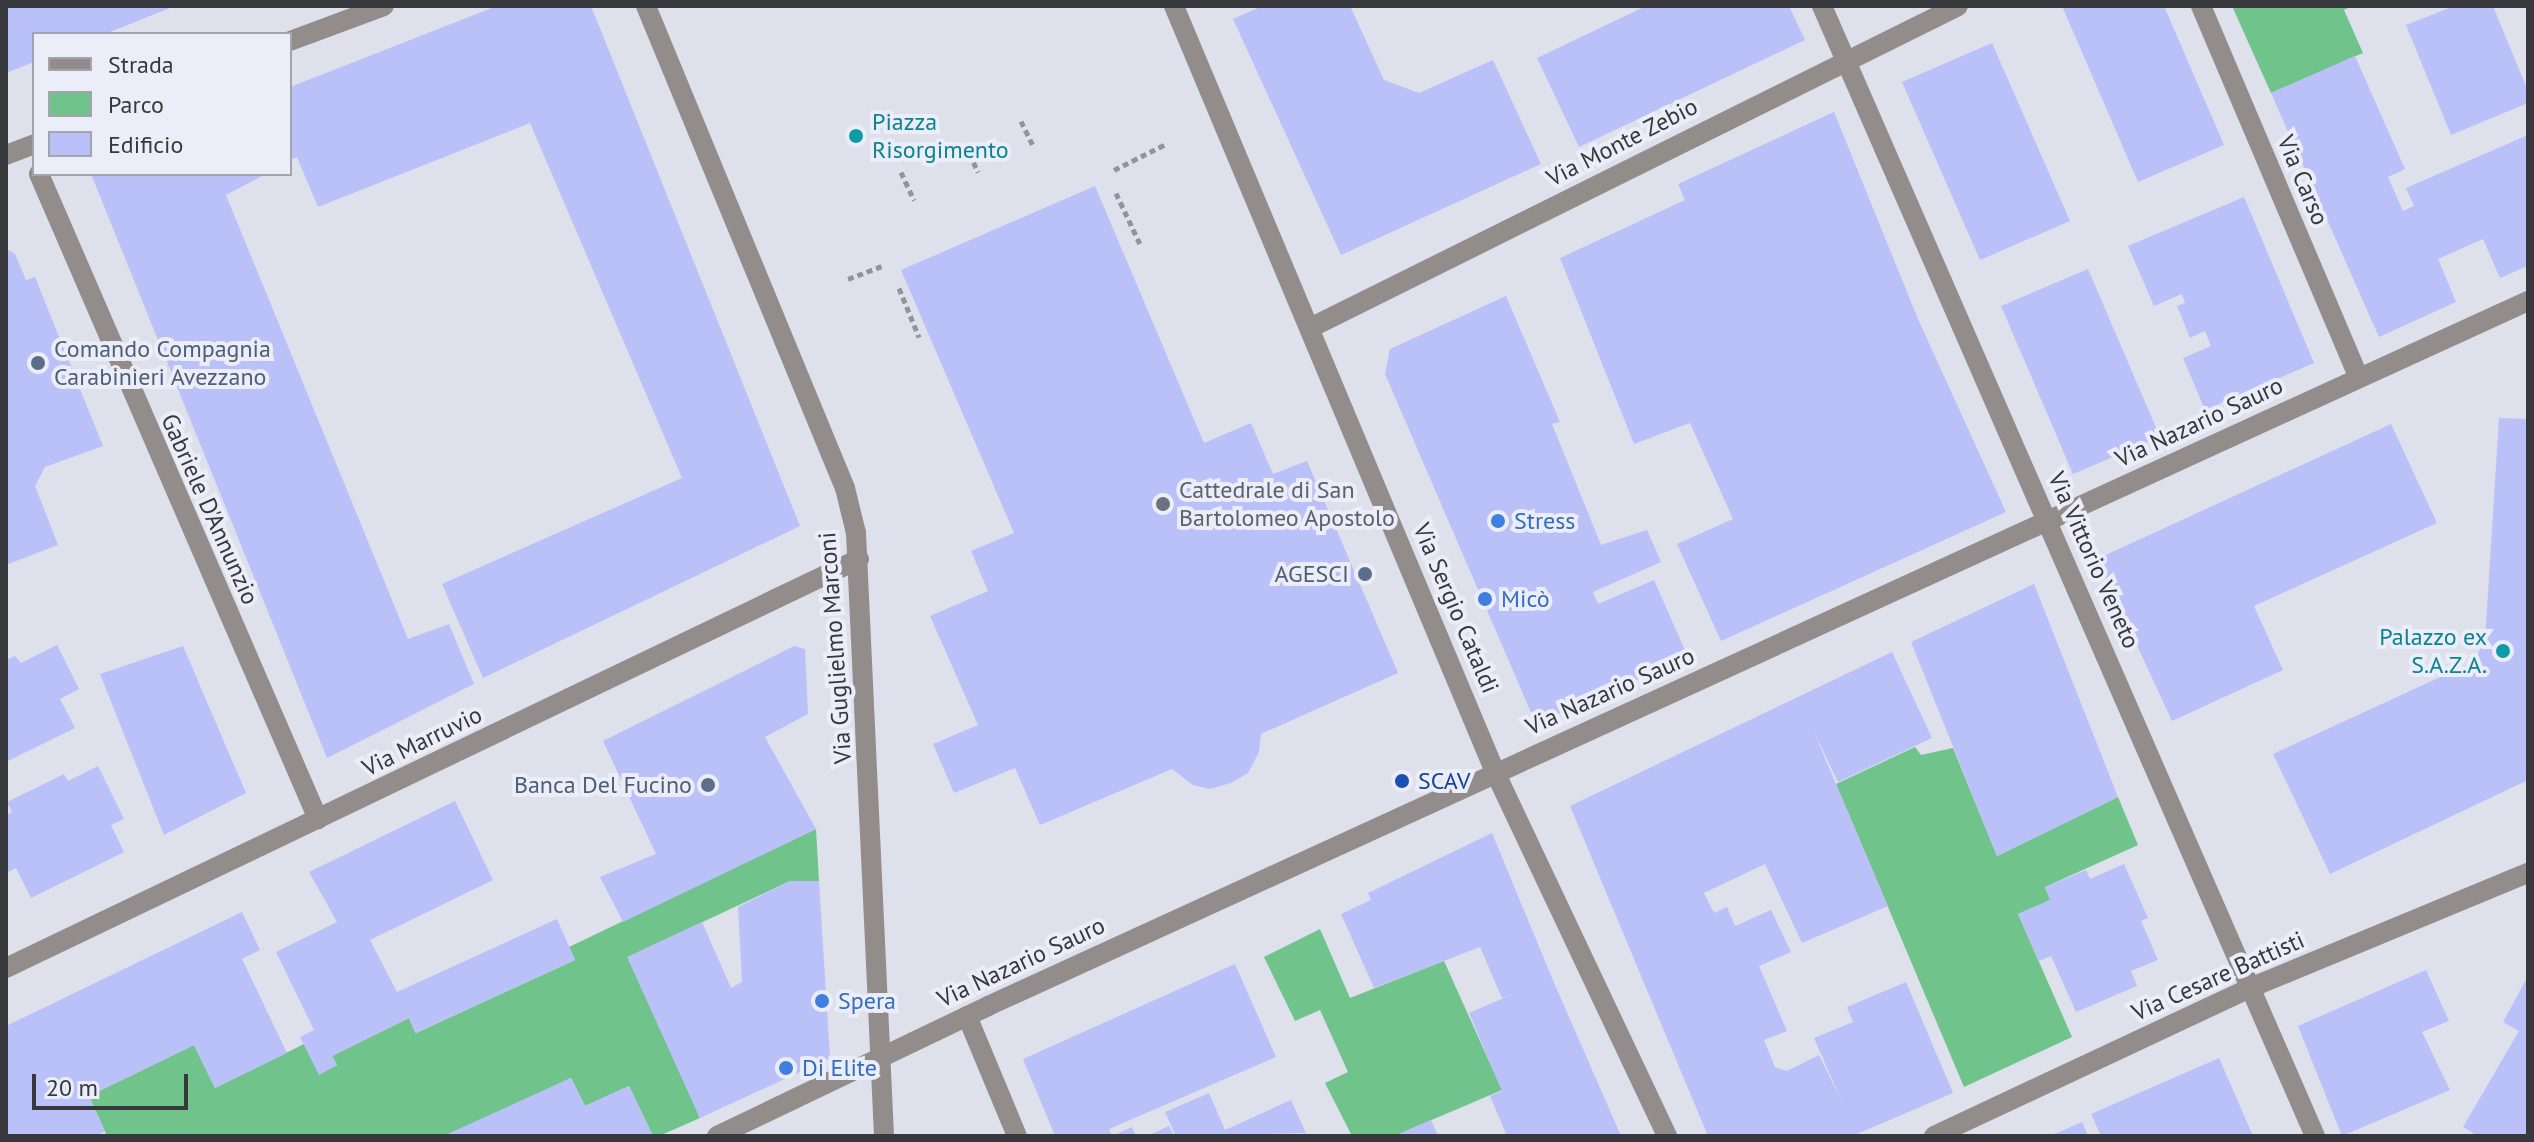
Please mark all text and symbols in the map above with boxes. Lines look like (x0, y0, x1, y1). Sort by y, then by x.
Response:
legend (32, 32, 292, 176)
text: Strada (108, 49, 174, 80)
text: Parco (108, 89, 164, 120)
street label: Via Monte Zebio (1541, 91, 1703, 193)
place label: Piazza Risorgimento (872, 108, 1009, 164)
marker: Piazza Risorgimento (847, 127, 865, 145)
text: Edificio (108, 129, 183, 160)
street label: Via Carso (2271, 131, 2335, 229)
place label: Comando Compagnia Carabinieri Avezzano (54, 335, 271, 391)
marker: Comando Compagnia Carabinieri Avezzano (29, 354, 47, 372)
street label: Via Nazario Sauro (2111, 371, 2287, 473)
street label: Gabriele D'Annunzio (155, 409, 265, 609)
street label: Via Vittorio Veneto (2042, 467, 2146, 653)
place label: Cattedrale di San Bartolomeo Apostolo (1179, 476, 1396, 532)
marker: Cattedrale di San Bartolomeo Apostolo (1154, 495, 1172, 513)
place label: Stress (1514, 507, 1575, 535)
marker: Stress (1489, 512, 1507, 530)
street label: Via Sergio Cataldi (1407, 519, 1505, 697)
street label: Via Guglielmo Marconi (813, 531, 857, 765)
place label: AGESCI (1275, 560, 1349, 588)
marker: AGESCI (1356, 565, 1374, 583)
place label: Micò (1501, 585, 1550, 613)
marker: Micò (1476, 590, 1494, 608)
place label: Palazzo ex S.A.Z.A. (2379, 623, 2487, 679)
street label: Via Nazario Sauro (1521, 641, 1699, 741)
marker: Palazzo ex S.A.Z.A. (2494, 642, 2512, 660)
street label: Via Marruvio (358, 700, 486, 782)
place label: SCAV (1418, 767, 1470, 795)
place label: Banca Del Fucino (514, 771, 692, 799)
marker: SCAV (1393, 772, 1411, 790)
marker: Banca Del Fucino (699, 776, 717, 794)
street label: Via Nazario Sauro (933, 911, 1109, 1013)
street label: Via Cesare Battisti (2127, 925, 2309, 1027)
place label: Spera (838, 987, 896, 1015)
marker: Spera (813, 992, 831, 1010)
place label: Di Elite (802, 1054, 877, 1082)
scale bar (36, 1058, 192, 1108)
marker: Di Elite (777, 1059, 795, 1077)
text: 20 m (46, 1072, 98, 1103)

